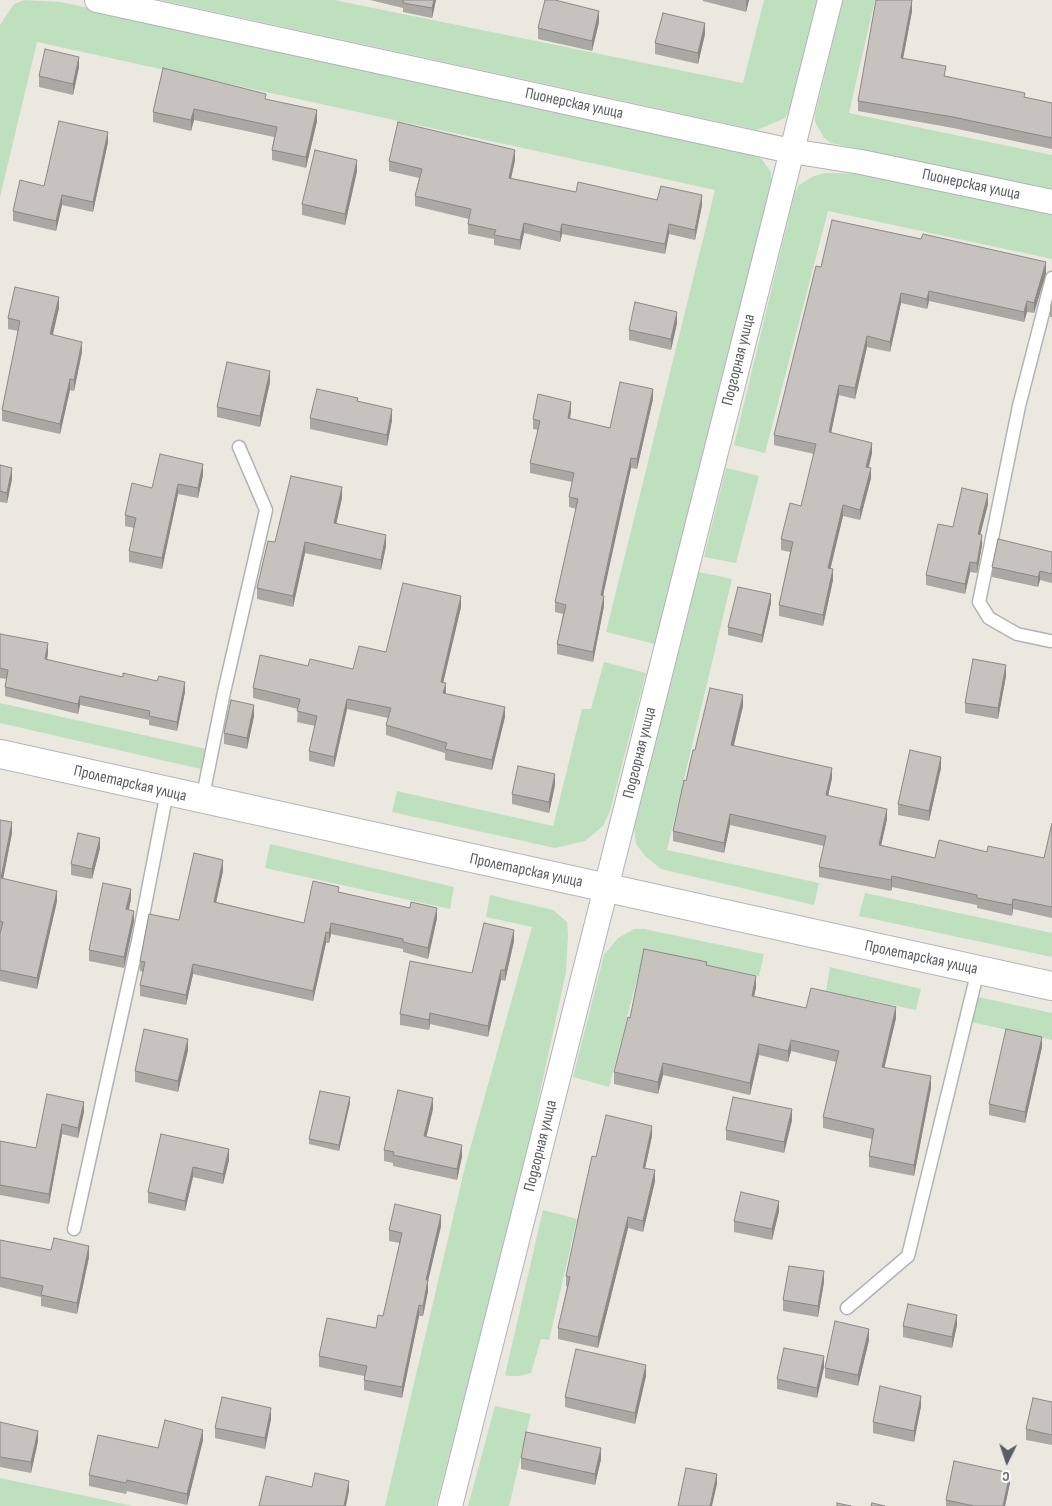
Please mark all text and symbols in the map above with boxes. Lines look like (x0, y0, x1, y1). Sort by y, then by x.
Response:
street label: Пионерская улица (523, 84, 625, 124)
street label: Пионерская улица (920, 165, 1022, 205)
street label: Подгорная улица (718, 312, 760, 408)
street label: Подгорная улица (619, 705, 661, 801)
street label: Пролетарская улица (72, 762, 188, 806)
street label: Пролетарская улица (468, 850, 584, 892)
street label: Пролетарская улица (863, 937, 979, 979)
street label: Подгорная улица (520, 1098, 562, 1194)
north arrow (982, 1436, 1032, 1486)
text: С (1002, 1468, 1010, 1485)

